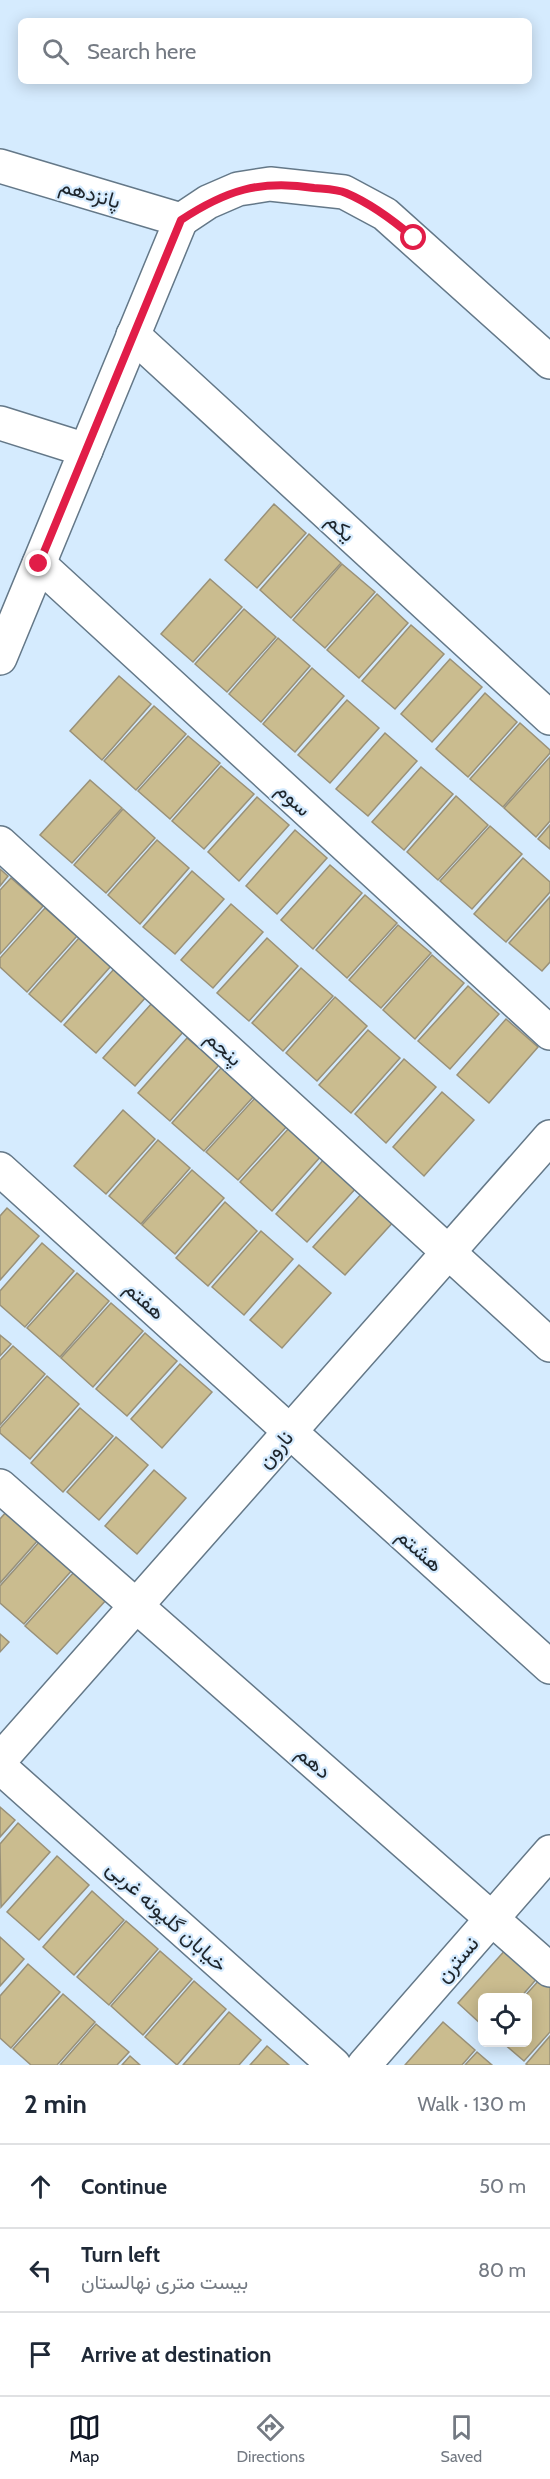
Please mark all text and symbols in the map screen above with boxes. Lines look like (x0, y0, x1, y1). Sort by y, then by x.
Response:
search box (18, 18, 532, 84)
icon: search (39, 35, 72, 68)
text: Search here (87, 38, 196, 65)
street label: پانزدهم (56, 172, 123, 216)
route start (400, 224, 426, 250)
street label: یکم (320, 507, 361, 548)
route end (25, 550, 51, 576)
street label: سوم (270, 777, 317, 823)
street label: پنجم (199, 1025, 248, 1073)
street label: هفتم (118, 1275, 170, 1326)
street label: نارون (252, 1425, 299, 1474)
street label: هشتم (391, 1523, 448, 1579)
street label: دهم (290, 1740, 337, 1785)
street label: خیابان گلپونه غربی (100, 1855, 233, 1978)
street label: نسترن (430, 1931, 485, 1988)
map controls (478, 1993, 532, 2047)
button: locate (478, 1993, 532, 2047)
text: 2 min (24, 2088, 87, 2120)
text: Walk · 130 m (418, 2092, 526, 2116)
icon: ahead (24, 2170, 57, 2203)
text: Continue (81, 2173, 167, 2200)
text: 50 m (479, 2174, 526, 2198)
text: Turn left (81, 2241, 160, 2268)
icon: left (24, 2254, 57, 2287)
text: 80 m (478, 2258, 526, 2282)
text: بیست متری نهالستان (81, 2270, 248, 2294)
icon: arrive (24, 2338, 57, 2371)
text: Arrive at destination (81, 2341, 271, 2368)
tab: Map (68, 2411, 101, 2466)
tab: Directions (237, 2411, 305, 2466)
tab: Saved (441, 2411, 482, 2466)

